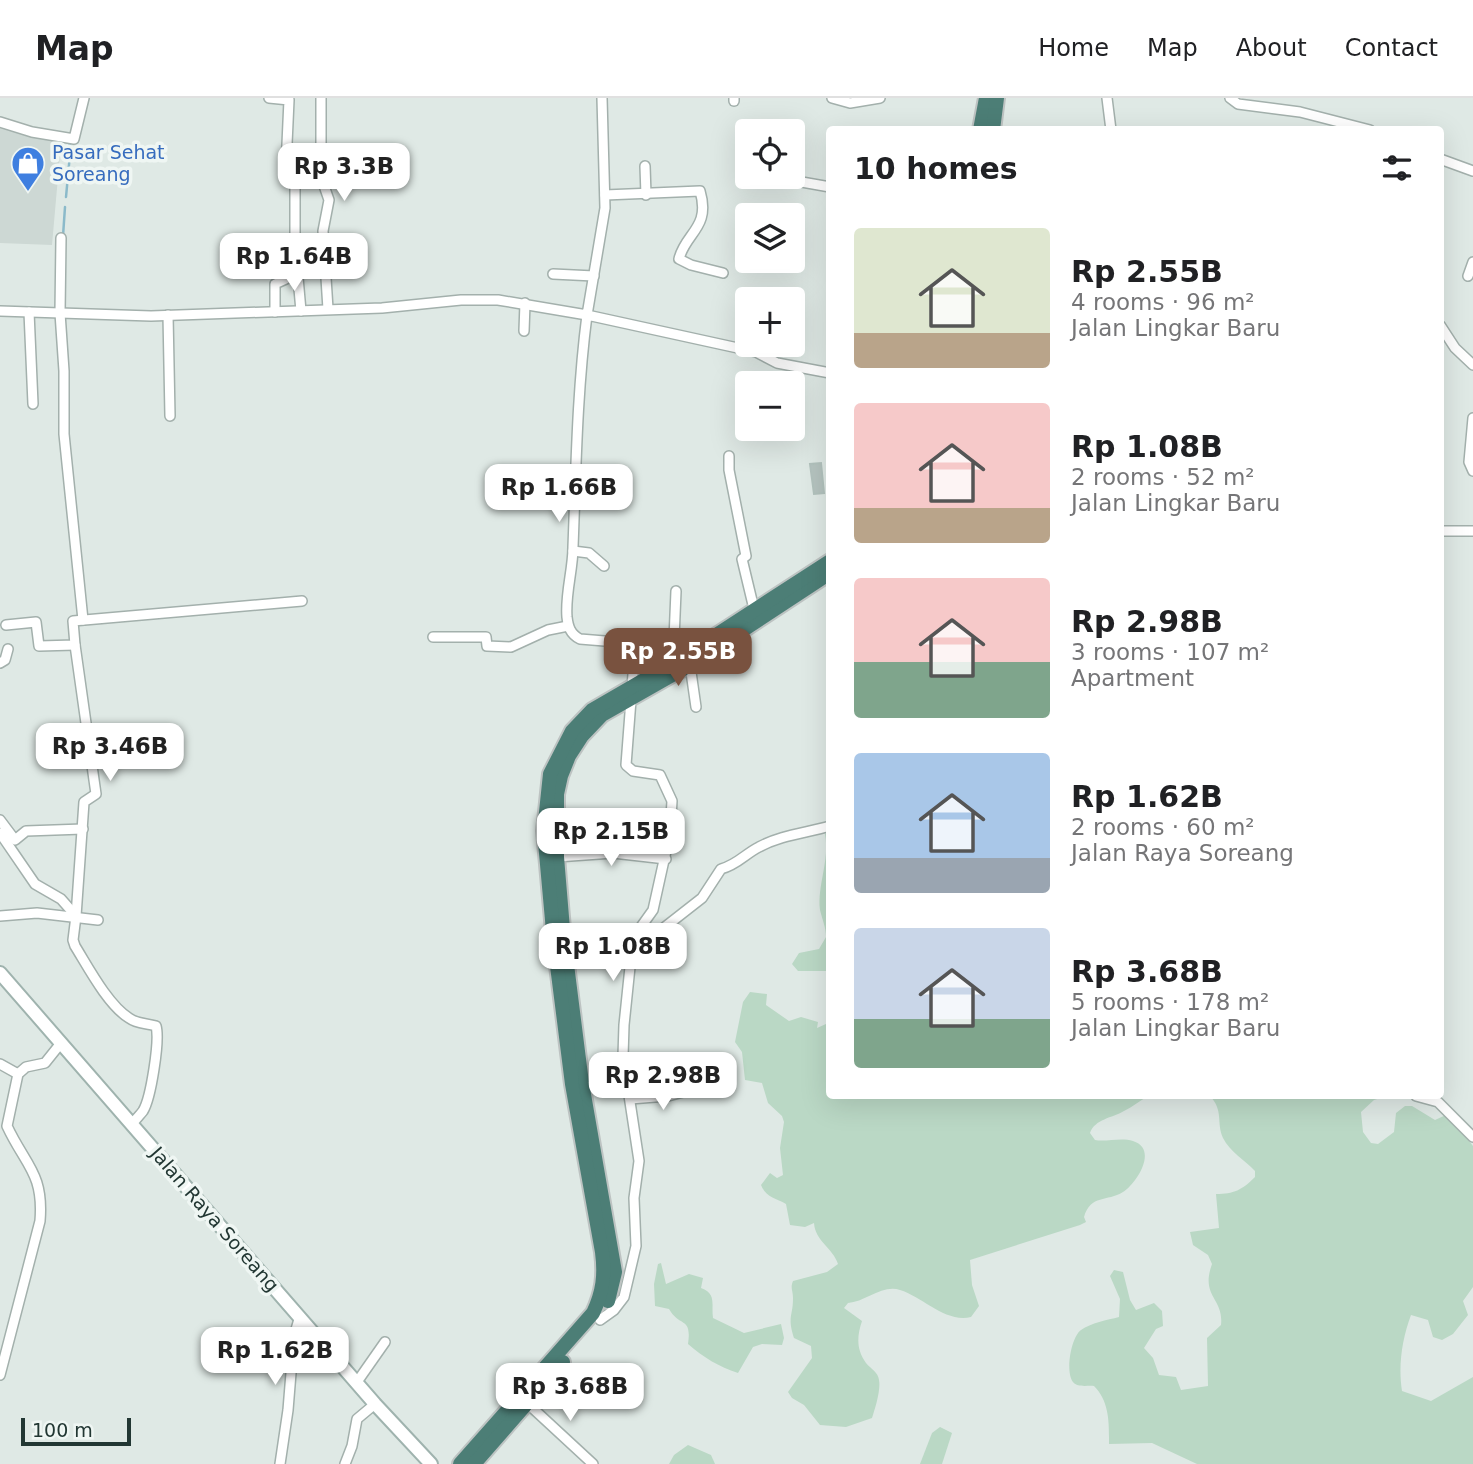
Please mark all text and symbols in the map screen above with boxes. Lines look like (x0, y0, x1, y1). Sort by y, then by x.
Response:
text: Map (35, 29, 114, 68)
text: Home (1038, 34, 1109, 62)
text: Map (1147, 34, 1198, 62)
text: About (1236, 34, 1307, 62)
text: Contact (1345, 34, 1438, 62)
map controls (735, 119, 805, 441)
button: locate (735, 119, 805, 189)
place label: Pasar Sehat Soreang (52, 141, 165, 185)
shop icon: Pasar Sehat Soreang (9, 144, 47, 193)
pin: Rp 3.3B (279, 144, 409, 203)
icon: filters (1378, 149, 1416, 187)
text: 10 homes (854, 151, 1018, 186)
text: Rp 3.3B (294, 153, 394, 179)
button: layers (735, 203, 805, 273)
pin: Rp 1.64B (222, 234, 366, 293)
text: Rp 1.64B (236, 243, 352, 269)
text: Rp 2.55B (1071, 254, 1223, 289)
icon: home (910, 256, 994, 340)
button: + (735, 287, 805, 357)
text: 4 rooms · 96 m² (1071, 289, 1255, 315)
text: Jalan Lingkar Baru (1071, 315, 1280, 341)
button: − (735, 371, 805, 441)
text: Rp 1.08B (1071, 429, 1223, 464)
icon: home (910, 431, 994, 515)
pin: Rp 1.66B (487, 464, 631, 524)
text: 2 rooms · 52 m² (1071, 464, 1255, 490)
text: Rp 1.66B (501, 474, 617, 500)
text: Jalan Lingkar Baru (1071, 490, 1280, 516)
text: Rp 2.98B (1071, 604, 1223, 639)
icon: home (910, 606, 994, 690)
pin: Rp 2.55B (606, 628, 750, 688)
text: Rp 2.55B (620, 638, 736, 664)
text: 3 rooms · 107 m² (1071, 639, 1269, 665)
text: Apartment (1071, 665, 1194, 691)
pin: Rp 3.46B (38, 724, 182, 783)
text: Rp 3.46B (52, 733, 168, 759)
text: Rp 1.62B (1071, 779, 1223, 814)
icon: home (910, 781, 994, 865)
pin: Rp 2.15B (539, 808, 683, 868)
text: 2 rooms · 60 m² (1071, 814, 1255, 840)
text: Rp 2.15B (553, 818, 669, 844)
text: Jalan Raya Soreang (1071, 840, 1294, 866)
pin: Rp 1.08B (541, 924, 685, 983)
text: Rp 1.08B (555, 933, 671, 959)
text: Rp 3.68B (1071, 954, 1223, 989)
icon: home (910, 956, 994, 1040)
text: 5 rooms · 178 m² (1071, 989, 1269, 1015)
text: Jalan Lingkar Baru (1071, 1015, 1280, 1041)
pin: Rp 2.98B (591, 1052, 735, 1112)
text: Rp 2.98B (605, 1062, 721, 1088)
street label: Jalan Raya Soreang (146, 1142, 284, 1296)
pin: Rp 1.62B (203, 1328, 347, 1387)
text: Rp 1.62B (217, 1337, 333, 1363)
pin: Rp 3.68B (498, 1364, 642, 1423)
text: Rp 3.68B (512, 1373, 628, 1399)
scale bar (21, 1415, 131, 1447)
text: 100 m (32, 1419, 93, 1441)

